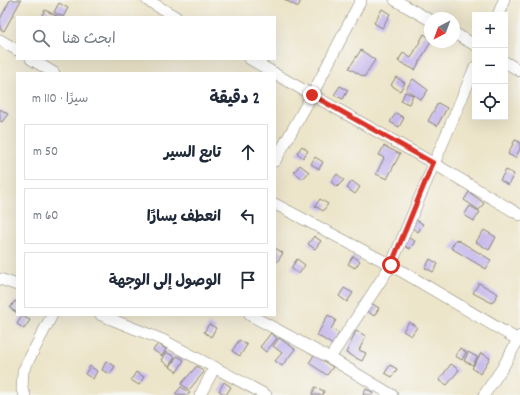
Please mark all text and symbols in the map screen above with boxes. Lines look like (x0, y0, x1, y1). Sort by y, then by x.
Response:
north arrow (424, 12, 460, 48)
map controls (472, 12, 508, 120)
button: + (472, 12, 508, 48)
search box (16, 16, 276, 60)
icon: search (30, 27, 52, 49)
text: ابحث هنا (62, 29, 116, 51)
button: − (472, 48, 508, 84)
button: locate (472, 84, 508, 120)
route end (303, 86, 321, 104)
text: 2 دقيقة (209, 88, 260, 112)
text: سيرًا · 110 m (32, 90, 88, 109)
icon: ahead (237, 141, 259, 163)
text: 50 m (33, 143, 58, 162)
text: تابع السير (164, 143, 221, 165)
icon: left (237, 205, 259, 227)
text: 60 m (33, 207, 58, 226)
text: انعطف يسارًا (147, 207, 221, 229)
route start (382, 256, 400, 274)
icon: arrive (237, 269, 259, 291)
text: الوصول إلى الوجهة (109, 271, 221, 293)

